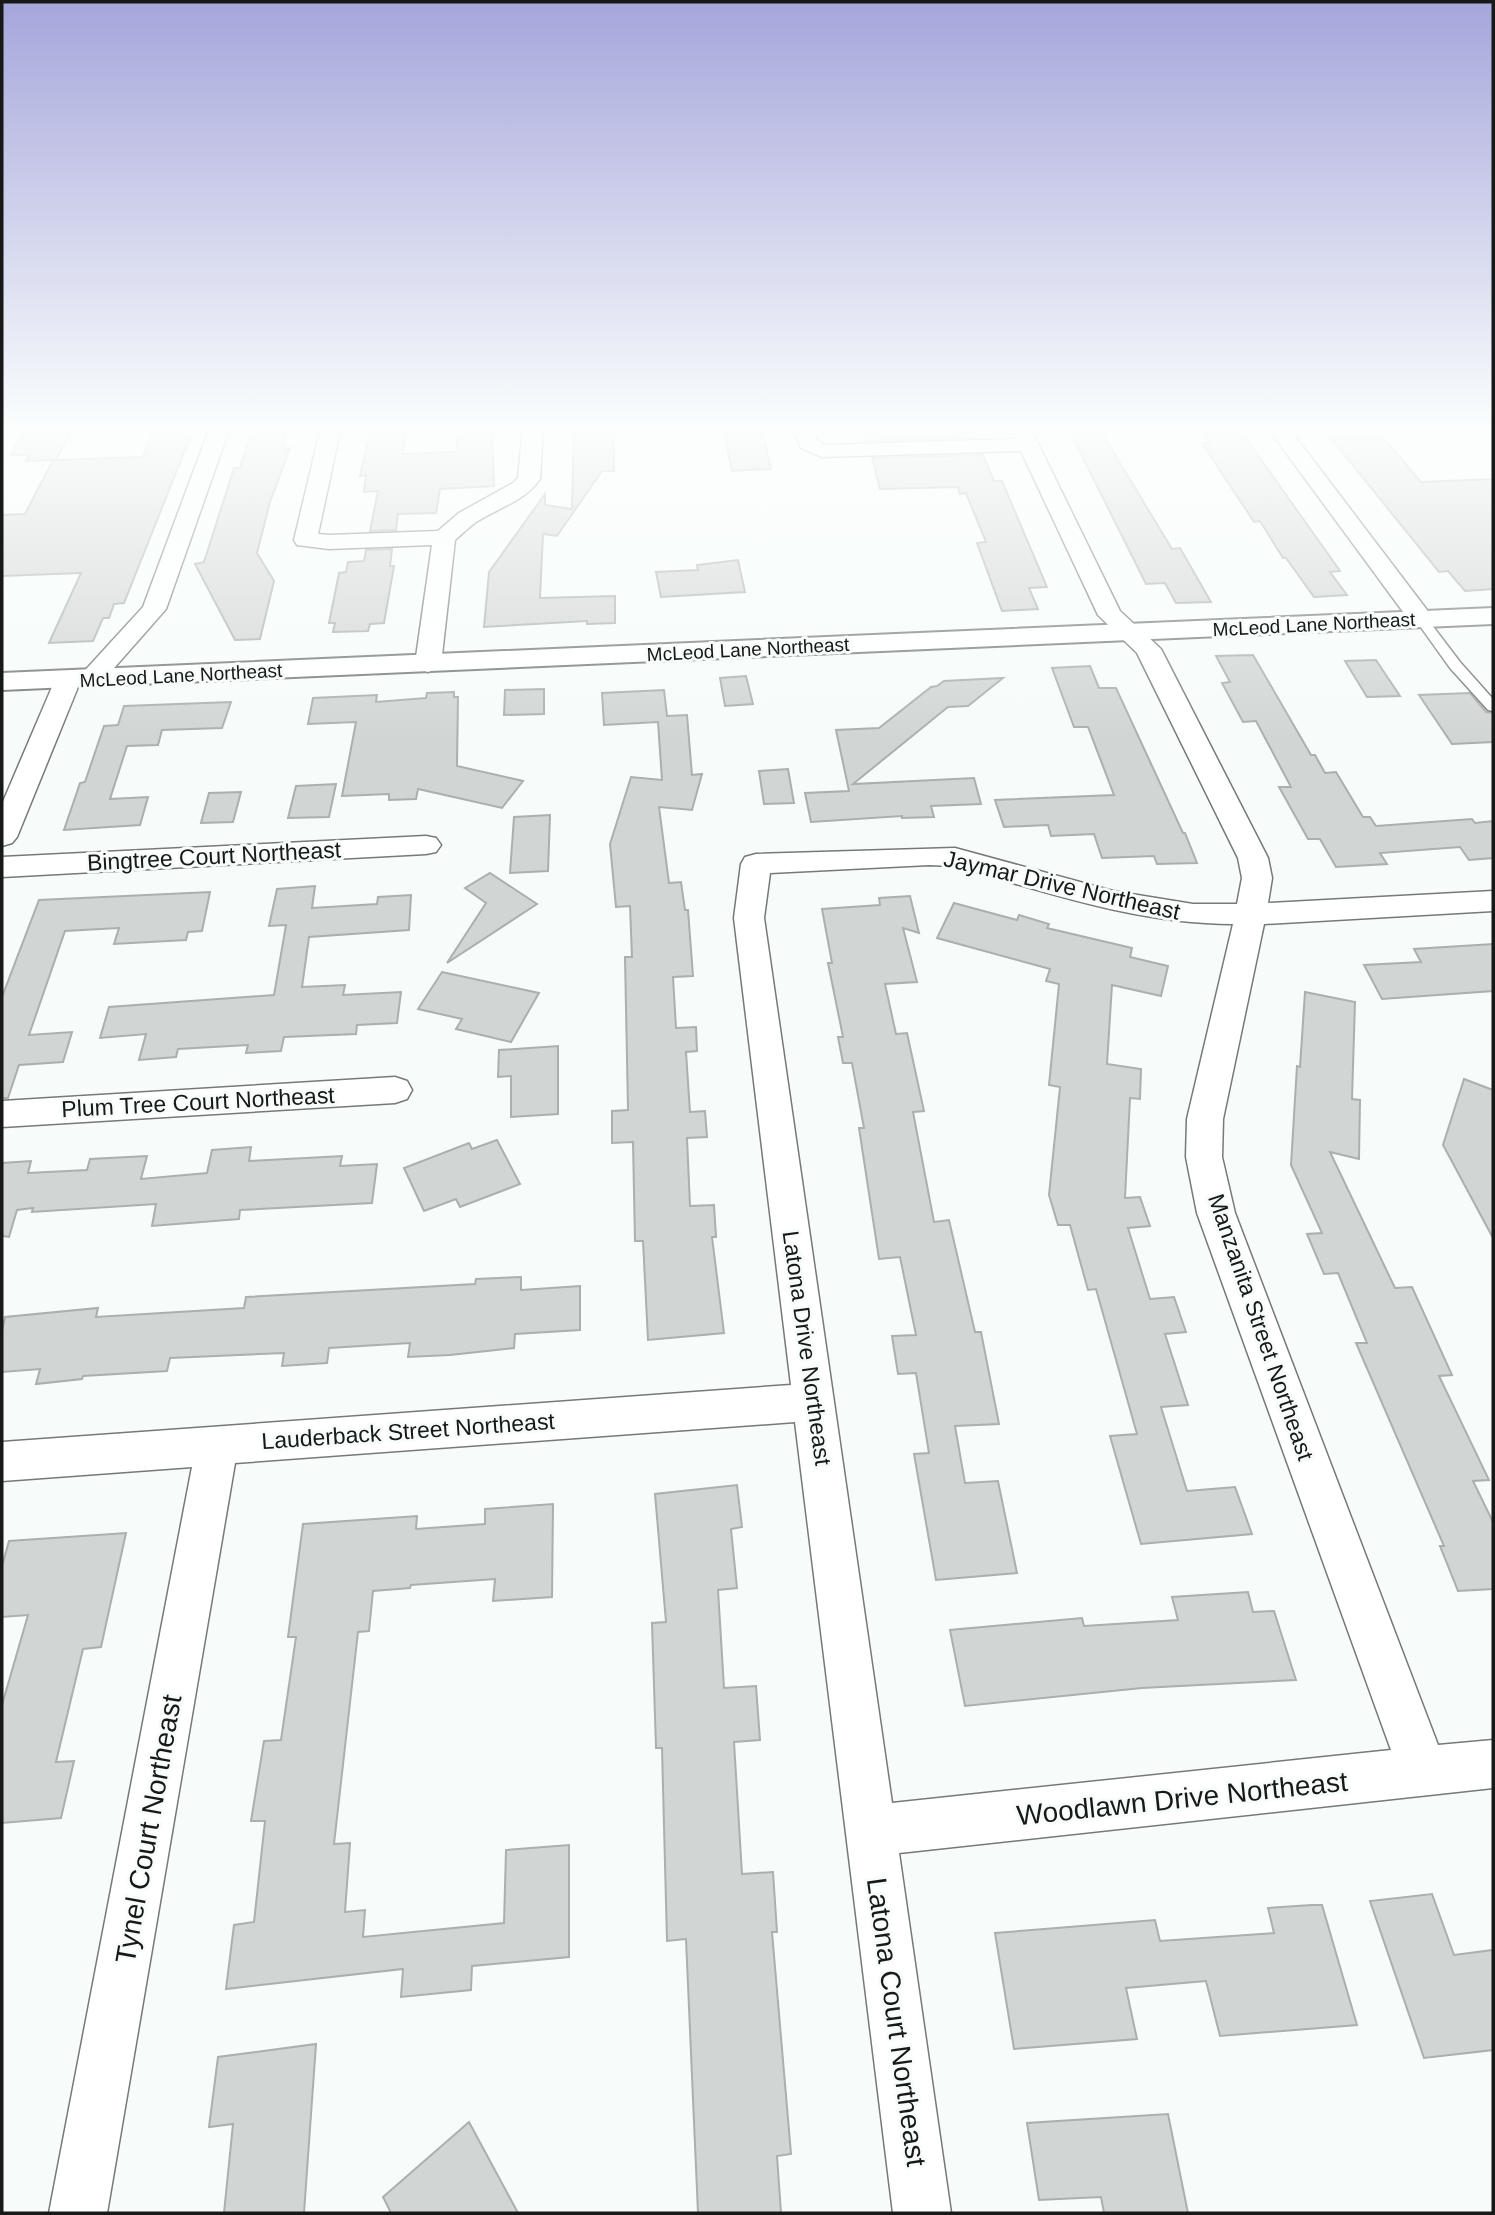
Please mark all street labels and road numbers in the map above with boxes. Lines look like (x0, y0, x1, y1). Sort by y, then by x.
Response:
street label: McLeod Lane Northeast (1212, 609, 1417, 640)
street label: McLeod Lane Northeast (646, 634, 851, 665)
street label: McLeod Lane Northeast (79, 660, 284, 691)
street label: Bingtree Court Northeast (86, 836, 342, 876)
street label: Jaymar Drive Northeast (941, 845, 1183, 925)
street label: Plum Tree Court Northeast (61, 1082, 336, 1122)
street label: Manzanita Street Northeast (1203, 1190, 1319, 1464)
street label: Latona Drive Northeast (778, 1229, 836, 1468)
street label: Lauderback Street Northeast (260, 1408, 556, 1454)
street label: Tynel Court Northeast (110, 1692, 187, 1966)
street label: Woodlawn Drive Northeast (1015, 1766, 1349, 1831)
street label: Latona Court Northeast (861, 1876, 932, 2169)

